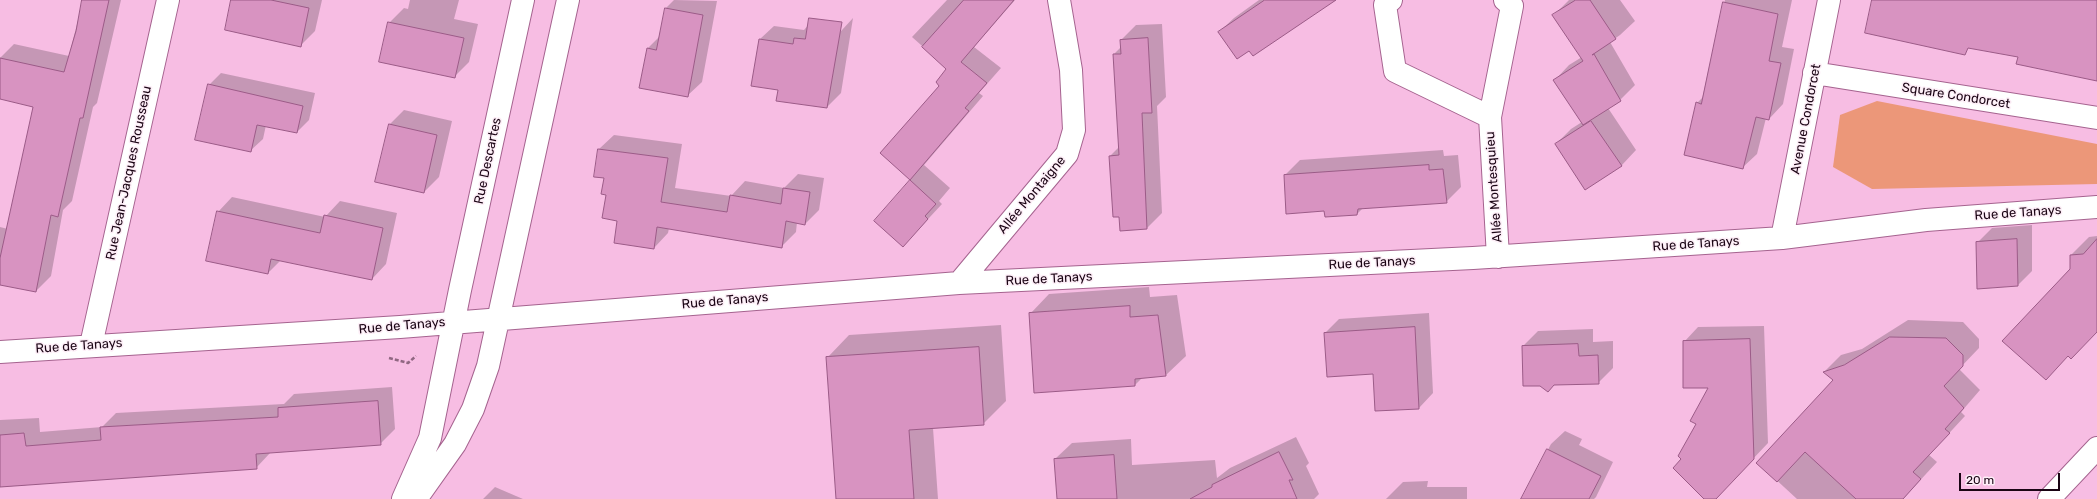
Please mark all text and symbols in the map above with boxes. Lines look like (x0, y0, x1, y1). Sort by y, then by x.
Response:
street label: Avenue Condorcet (1788, 62, 1824, 176)
street label: Square Condorcet (1901, 80, 2011, 112)
street label: Rue Jean-Jacques Rousseau (103, 84, 155, 262)
street label: Rue Descartes (471, 116, 505, 206)
street label: Allée Montesquieu (1482, 131, 1506, 243)
street label: Allée Montaigne (995, 153, 1069, 237)
street label: Rue de Tanays (1974, 202, 2062, 224)
street label: Rue de Tanays (1652, 233, 1740, 255)
street label: Rue de Tanays (1328, 253, 1416, 273)
street label: Rue de Tanays (1005, 269, 1093, 289)
street label: Rue de Tanays (681, 289, 769, 313)
street label: Rue de Tanays (358, 314, 446, 338)
street label: Rue de Tanays (35, 335, 123, 357)
scale bar (1961, 465, 2062, 491)
text: 20 m (1966, 473, 1994, 487)

